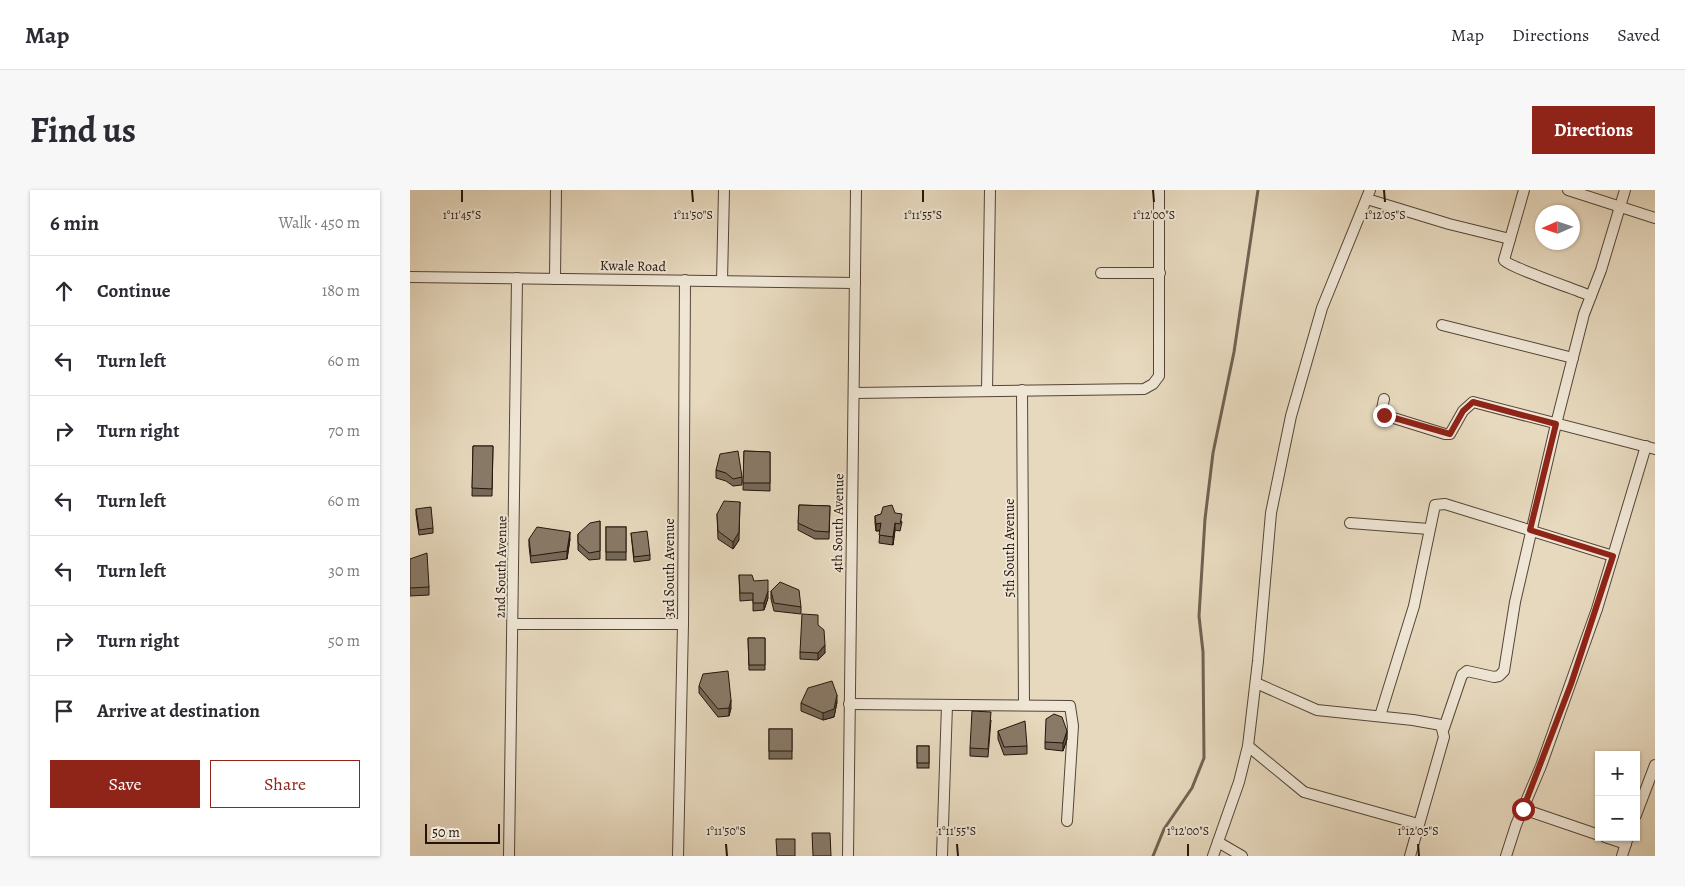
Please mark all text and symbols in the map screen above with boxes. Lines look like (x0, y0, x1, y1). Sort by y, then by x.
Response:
text: Map (25, 19, 69, 51)
text: Map (1451, 23, 1484, 47)
text: Directions (1512, 23, 1589, 47)
text: Saved (1617, 23, 1660, 47)
text: Find us (30, 106, 136, 154)
button: Directions (1532, 106, 1655, 154)
north arrow (1535, 205, 1580, 250)
text: 1°11'45"S (443, 207, 481, 223)
text: 1°11'50"S (673, 207, 713, 223)
text: 1°11'55"S (904, 207, 942, 223)
text: 1°12'00"S (1133, 207, 1175, 223)
text: 1°12'05"S (1364, 207, 1406, 223)
text: 6 min (50, 209, 99, 237)
text: Walk · 450 m (278, 212, 360, 234)
street label: Kwale Road (600, 256, 667, 276)
icon: ahead (50, 277, 78, 305)
text: Continue (97, 278, 171, 304)
text: 180 m (322, 280, 360, 302)
icon: left (50, 347, 78, 375)
text: Turn left (97, 348, 166, 374)
text: 60 m (328, 350, 360, 372)
route end (1373, 404, 1396, 427)
icon: right (50, 417, 78, 445)
text: Turn right (97, 418, 179, 444)
text: 70 m (328, 420, 360, 442)
street label: 4th South Avenue (828, 473, 848, 573)
icon: left (50, 487, 78, 515)
text: Turn left (97, 488, 166, 514)
text: 60 m (328, 490, 360, 512)
street label: 5th South Avenue (1000, 498, 1019, 598)
street label: 2nd South Avenue (491, 515, 511, 619)
street label: 3rd South Avenue (660, 518, 679, 618)
icon: left (50, 557, 78, 585)
text: Turn left (97, 558, 166, 584)
text: 30 m (328, 560, 360, 582)
icon: right (50, 627, 78, 655)
text: Turn right (97, 628, 179, 654)
text: 50 m (328, 630, 360, 652)
icon: arrive (50, 697, 78, 725)
text: Arrive at destination (97, 698, 260, 724)
map controls (1595, 751, 1640, 841)
button: + (1595, 751, 1640, 796)
button: Save (50, 760, 200, 808)
button: Share (210, 760, 360, 808)
button: − (1595, 796, 1640, 841)
route start (1512, 798, 1535, 821)
scale bar (425, 821, 500, 844)
text: 50 m (432, 823, 460, 842)
text: 1°11'50"S (706, 823, 746, 839)
text: 1°11'55"S (938, 823, 976, 839)
text: 1°12'00"S (1167, 823, 1209, 839)
text: 1°12'05"S (1397, 823, 1439, 839)

